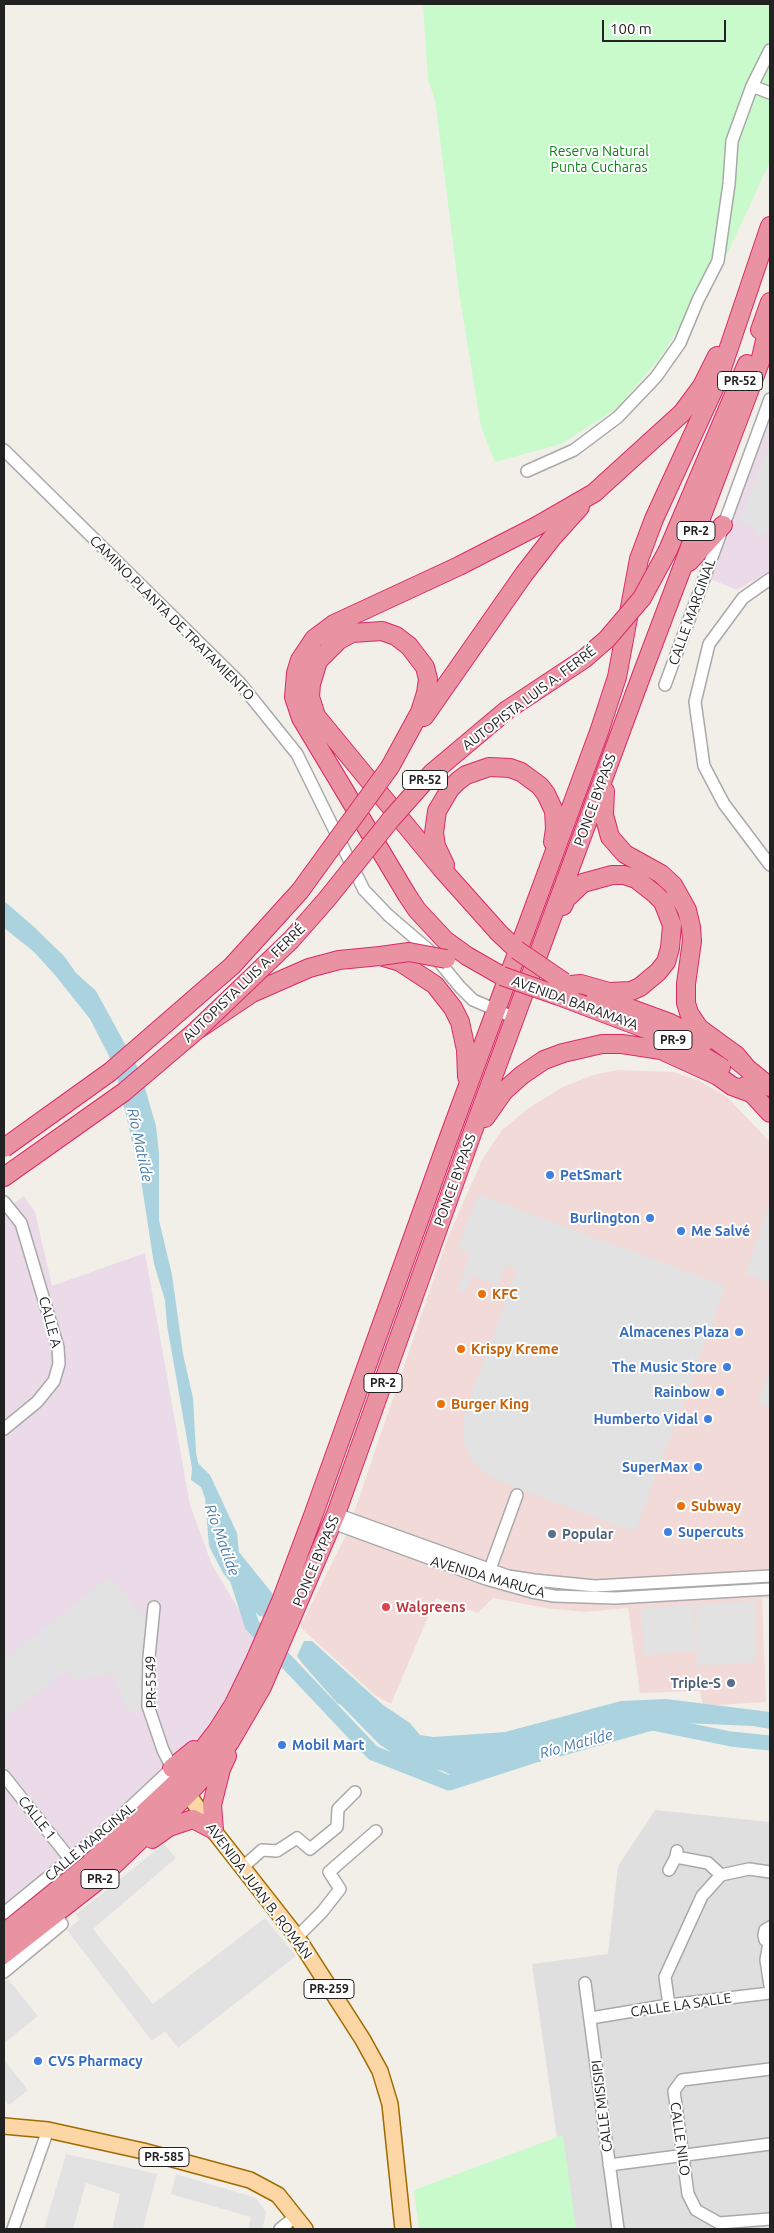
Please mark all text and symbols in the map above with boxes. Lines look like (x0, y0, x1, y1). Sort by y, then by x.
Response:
scale bar (604, 10, 728, 42)
text: 100 m (610, 20, 652, 37)
park label: Reserva Natural Punta Cucharas (549, 143, 649, 176)
road number: PR-52 (718, 372, 762, 391)
road number: PR-2 (677, 522, 715, 540)
street label: CAMINO PLANTA DE TRATAMIENTO (86, 532, 258, 704)
street label: CALLE MARGINAL (665, 556, 719, 668)
street label: AUTOPISTA LUIS A. FERRÉ (459, 642, 599, 754)
street label: PONCE BYPASS (570, 751, 620, 849)
road number: PR-52 (402, 770, 448, 790)
street label: AUTOPISTA LUIS A. FERRÉ (180, 920, 308, 1046)
street label: AVENIDA BARAMAYA (509, 972, 641, 1034)
road number: PR-9 (654, 1030, 692, 1050)
water label: Río Matilde (123, 1107, 157, 1183)
street label: PONCE BYPASS (430, 1131, 480, 1229)
place label: PetSmart (560, 1167, 622, 1183)
marker: PetSmart (544, 1169, 556, 1181)
place label: Burlington (570, 1210, 640, 1226)
marker: Burlington (644, 1212, 656, 1224)
place label: Me Salvé (691, 1223, 750, 1239)
marker: Me Salvé (675, 1225, 687, 1237)
place label: KFC (492, 1286, 518, 1302)
marker: KFC (476, 1288, 488, 1300)
street label: CALLE A (35, 1295, 65, 1349)
place label: Almacenes Plaza (619, 1324, 729, 1340)
marker: Almacenes Plaza (733, 1326, 745, 1338)
place label: Krispy Kreme (471, 1341, 559, 1357)
marker: Krispy Kreme (455, 1343, 467, 1355)
place label: The Music Store (612, 1359, 717, 1375)
marker: The Music Store (721, 1361, 733, 1373)
road number: PR-2 (364, 1374, 402, 1392)
place label: Rainbow (654, 1384, 710, 1400)
marker: Rainbow (714, 1386, 726, 1398)
place label: Burger King (451, 1396, 529, 1412)
marker: Burger King (435, 1398, 447, 1410)
place label: Humberto Vidal (593, 1411, 698, 1427)
marker: Humberto Vidal (702, 1413, 714, 1425)
place label: SuperMax (622, 1459, 688, 1475)
marker: SuperMax (692, 1461, 704, 1473)
place label: Subway (691, 1498, 741, 1514)
marker: Subway (675, 1500, 687, 1512)
water label: Río Matilde (201, 1502, 243, 1578)
street label: PONCE BYPASS (289, 1513, 343, 1609)
place label: Supercuts (678, 1524, 744, 1540)
place label: Popular (562, 1526, 613, 1542)
marker: Supercuts (662, 1526, 674, 1538)
marker: Popular (546, 1528, 558, 1540)
street label: AVENIDA MARUCA (429, 1553, 547, 1601)
place label: Walgreens (396, 1599, 465, 1615)
marker: Walgreens (380, 1601, 392, 1613)
street label: PR-5549 (142, 1656, 160, 1708)
place label: Triple-S (671, 1675, 721, 1691)
marker: Triple-S (725, 1677, 737, 1689)
water label: Río Matilde (538, 1726, 614, 1762)
place label: Mobil Mart (292, 1737, 365, 1753)
marker: Mobil Mart (276, 1739, 288, 1751)
street label: CALLE 1 (15, 1793, 59, 1843)
street label: CALLE MARGINAL (42, 1799, 138, 1885)
street label: AVENIDA JUAN B. ROMÁN (202, 1820, 316, 1962)
road number: PR-2 (81, 1870, 119, 1888)
road number: PR-259 (304, 1980, 354, 1998)
street label: CALLE LA SALLE (629, 1990, 733, 2020)
place label: CVS Pharmacy (48, 2053, 143, 2069)
marker: CVS Pharmacy (32, 2055, 44, 2067)
street label: CALLE MISISIPI (588, 2059, 616, 2153)
street label: CALLE NILO (667, 2101, 693, 2177)
road number: PR-585 (139, 2148, 189, 2166)

